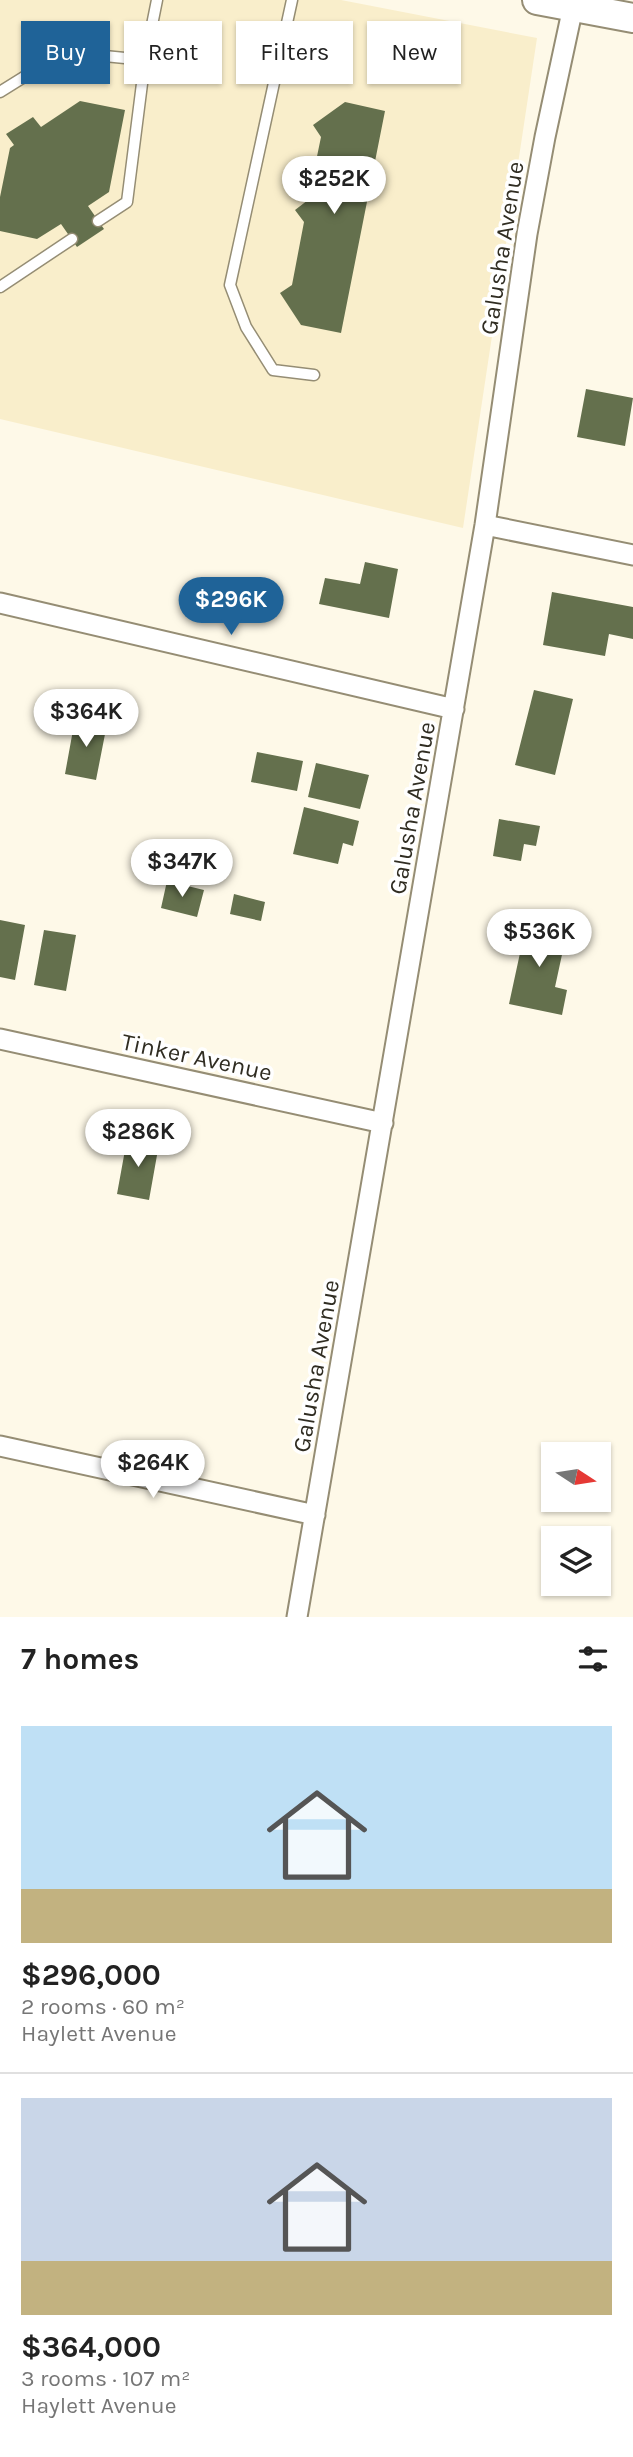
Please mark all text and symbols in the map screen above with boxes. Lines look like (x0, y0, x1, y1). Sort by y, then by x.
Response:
chip: Buy (21, 21, 110, 84)
chip: Rent (124, 21, 222, 84)
chip: Filters (236, 21, 353, 84)
chip: New (367, 21, 461, 84)
pin: $252K (285, 156, 383, 216)
street label: Galusha Avenue (474, 159, 530, 337)
text: $252K (298, 165, 370, 192)
pin: $296K (182, 578, 280, 637)
text: $296K (195, 586, 267, 613)
pin: $364K (37, 690, 135, 749)
text: $364K (50, 698, 122, 725)
street label: Galusha Avenue (383, 719, 441, 897)
pin: $347K (133, 839, 231, 899)
text: $347K (147, 848, 217, 875)
pin: $536K (490, 909, 588, 969)
text: $536K (503, 918, 575, 945)
street label: Tinker Avenue (119, 1027, 275, 1087)
pin: $286K (89, 1110, 187, 1169)
text: $286K (101, 1118, 175, 1145)
street label: Galusha Avenue (287, 1277, 345, 1455)
pin: $264K (104, 1440, 202, 1500)
north arrow (541, 1442, 611, 1512)
map controls (541, 1442, 611, 1596)
text: $264K (117, 1449, 189, 1476)
button: layers (541, 1526, 611, 1596)
icon: filters (574, 1640, 612, 1678)
text: 7 homes (21, 1641, 139, 1677)
icon: home (254, 1772, 380, 1898)
text: $296,000 (21, 1957, 161, 1993)
text: 2 rooms · 60 m² (21, 1993, 185, 2020)
text: Haylett Avenue (21, 2020, 176, 2047)
icon: home (254, 2144, 380, 2270)
text: $364,000 (21, 2329, 161, 2365)
text: 3 rooms · 107 m² (21, 2365, 190, 2392)
text: Haylett Avenue (21, 2392, 176, 2419)

